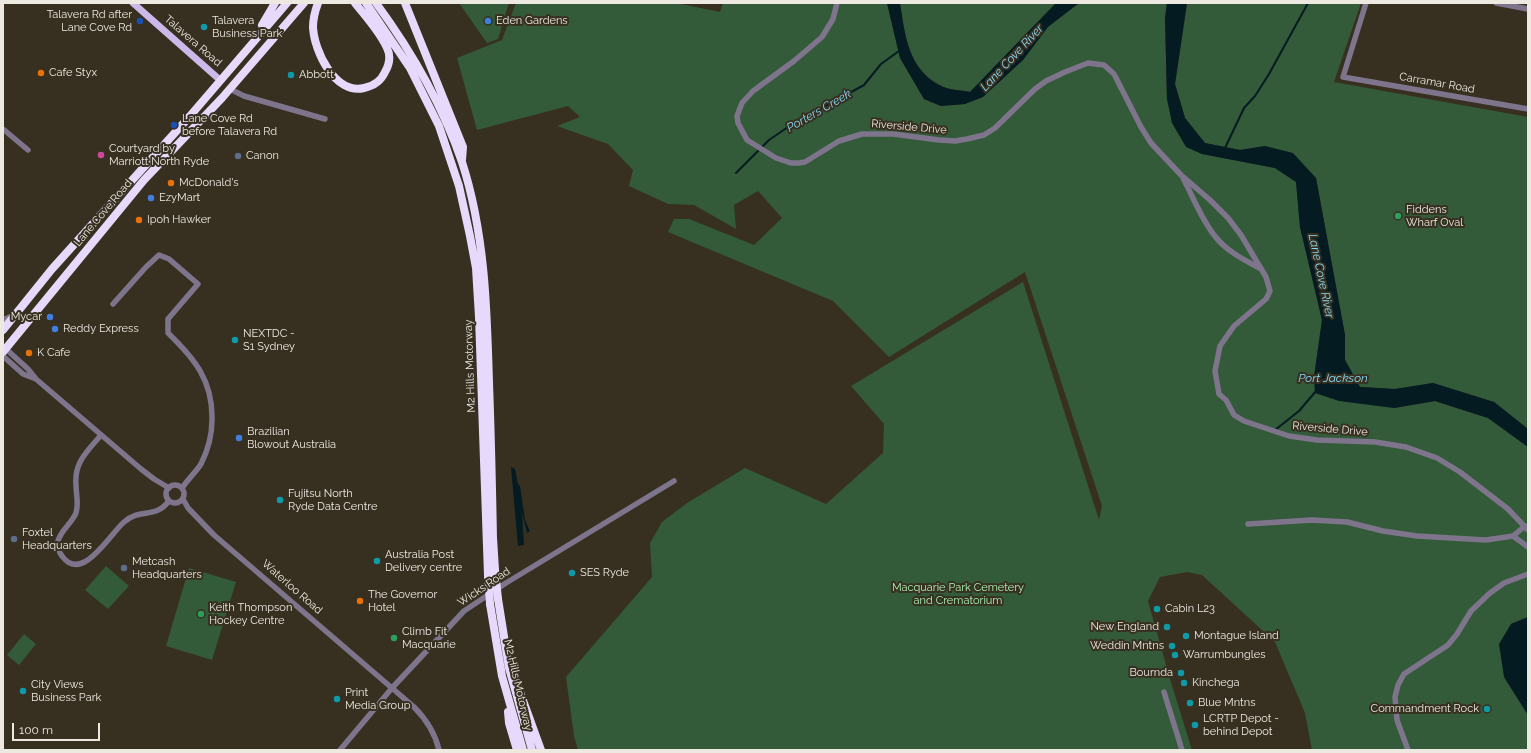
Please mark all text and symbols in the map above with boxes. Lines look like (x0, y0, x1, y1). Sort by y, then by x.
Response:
place label: Talavera Rd after Lane Cove Rd (47, 8, 132, 34)
street label: Talavera Road (162, 13, 224, 69)
place label: Talavera Business Park (212, 14, 282, 40)
place label: Eden Gardens (496, 14, 568, 28)
marker: Talavera Rd after Lane Cove Rd (135, 16, 145, 26)
marker: Eden Gardens (483, 16, 493, 26)
marker: Talavera Business Park (199, 22, 209, 32)
water label: Lane Cove River (977, 22, 1047, 94)
place label: Cafe Styx (49, 66, 97, 80)
marker: Cafe Styx (36, 68, 46, 78)
place label: Abbott (299, 68, 334, 82)
marker: Abbott (286, 70, 296, 80)
street label: Carramar Road (1398, 70, 1476, 96)
water label: Porters Creek (784, 87, 854, 135)
place label: Lane Cove Rd before Talavera Rd (182, 112, 277, 138)
street label: Riverside Drive (871, 117, 947, 137)
marker: Lane Cove Rd before Talavera Rd (169, 120, 179, 130)
place label: Courtyard by Marriott North Ryde (109, 142, 209, 168)
place label: Canon (246, 149, 279, 163)
marker: Courtyard by Marriott North Ryde (96, 150, 106, 160)
marker: Canon (233, 151, 243, 161)
place label: McDonald's (179, 176, 239, 190)
street label: Lane Cove Road (71, 177, 135, 249)
marker: McDonald's (166, 178, 176, 188)
place label: EzyMart (159, 191, 200, 205)
marker: EzyMart (146, 193, 156, 203)
place label: Fiddens Wharf Oval (1406, 203, 1463, 229)
marker: Fiddens Wharf Oval (1393, 211, 1403, 221)
place label: Ipoh Hawker (147, 213, 211, 227)
marker: Ipoh Hawker (134, 215, 144, 225)
water label: Lane Cove River (1305, 233, 1337, 319)
place label: Mycar (11, 310, 42, 324)
marker: Mycar (45, 312, 55, 322)
street label: M2 Hills Motorway (462, 319, 478, 413)
place label: Reddy Express (63, 322, 139, 336)
marker: Reddy Express (50, 324, 60, 334)
place label: NEXTDC - S1 Sydney (243, 327, 295, 353)
marker: NEXTDC - S1 Sydney (230, 335, 240, 345)
place label: K Cafe (37, 346, 70, 360)
marker: K Cafe (24, 348, 34, 358)
water label: Port Jackson (1298, 371, 1368, 385)
street label: Riverside Drive (1292, 419, 1368, 439)
place label: Brazilian Blowout Australia (247, 425, 336, 451)
marker: Brazilian Blowout Australia (234, 433, 244, 443)
place label: Fujitsu North Ryde Data Centre (288, 487, 377, 513)
marker: Fujitsu North Ryde Data Centre (275, 495, 285, 505)
place label: Foxtel Headquarters (22, 526, 92, 552)
marker: Foxtel Headquarters (9, 534, 19, 544)
place label: Australia Post Delivery centre (385, 548, 462, 574)
place label: Metcash Headquarters (132, 555, 202, 581)
marker: Australia Post Delivery centre (372, 556, 382, 566)
street label: Waterloo Road (259, 557, 325, 617)
marker: Metcash Headquarters (119, 563, 129, 573)
street label: Wicks Road (455, 565, 513, 609)
place label: SES Ryde (580, 566, 629, 580)
marker: SES Ryde (567, 568, 577, 578)
park label: Macquarie Park Cemetery and Crematorium (892, 581, 1024, 607)
place label: The Governor Hotel (368, 588, 437, 614)
marker: The Governor Hotel (355, 596, 365, 606)
place label: Keith Thompson Hockey Centre (209, 601, 292, 627)
place label: Cabin L23 (1165, 602, 1215, 616)
marker: Cabin L23 (1152, 604, 1162, 614)
marker: Keith Thompson Hockey Centre (196, 609, 206, 619)
place label: New England (1090, 620, 1159, 634)
marker: New England (1162, 622, 1172, 632)
place label: Climb Fit Macquarie (402, 625, 456, 651)
place label: Montague Island (1194, 629, 1279, 643)
marker: Montague Island (1181, 631, 1191, 641)
marker: Climb Fit Macquarie (389, 633, 399, 643)
street label: M2 Hills Motorway (501, 638, 535, 732)
place label: Weddin Mntns (1090, 639, 1164, 653)
marker: Weddin Mntns (1167, 641, 1177, 651)
place label: Warrumbungles (1183, 648, 1266, 662)
marker: Warrumbungles (1170, 650, 1180, 660)
place label: Bournda (1129, 666, 1173, 680)
marker: Bournda (1176, 668, 1186, 678)
place label: Kinchega (1192, 676, 1240, 690)
place label: City Views Business Park (31, 678, 101, 704)
marker: Kinchega (1179, 678, 1189, 688)
marker: City Views Business Park (18, 686, 28, 696)
place label: Print Media Group (345, 686, 410, 712)
marker: Print Media Group (332, 694, 342, 704)
place label: Blue Mntns (1198, 696, 1256, 710)
marker: Blue Mntns (1185, 698, 1195, 708)
place label: Commandment Rock (1371, 702, 1479, 716)
marker: Commandment Rock (1482, 704, 1492, 714)
place label: LCRTP Depot - behind Depot (1203, 712, 1279, 738)
scale bar (14, 715, 102, 741)
marker: LCRTP Depot - behind Depot (1190, 720, 1200, 730)
text: 100 m (19, 723, 53, 737)

